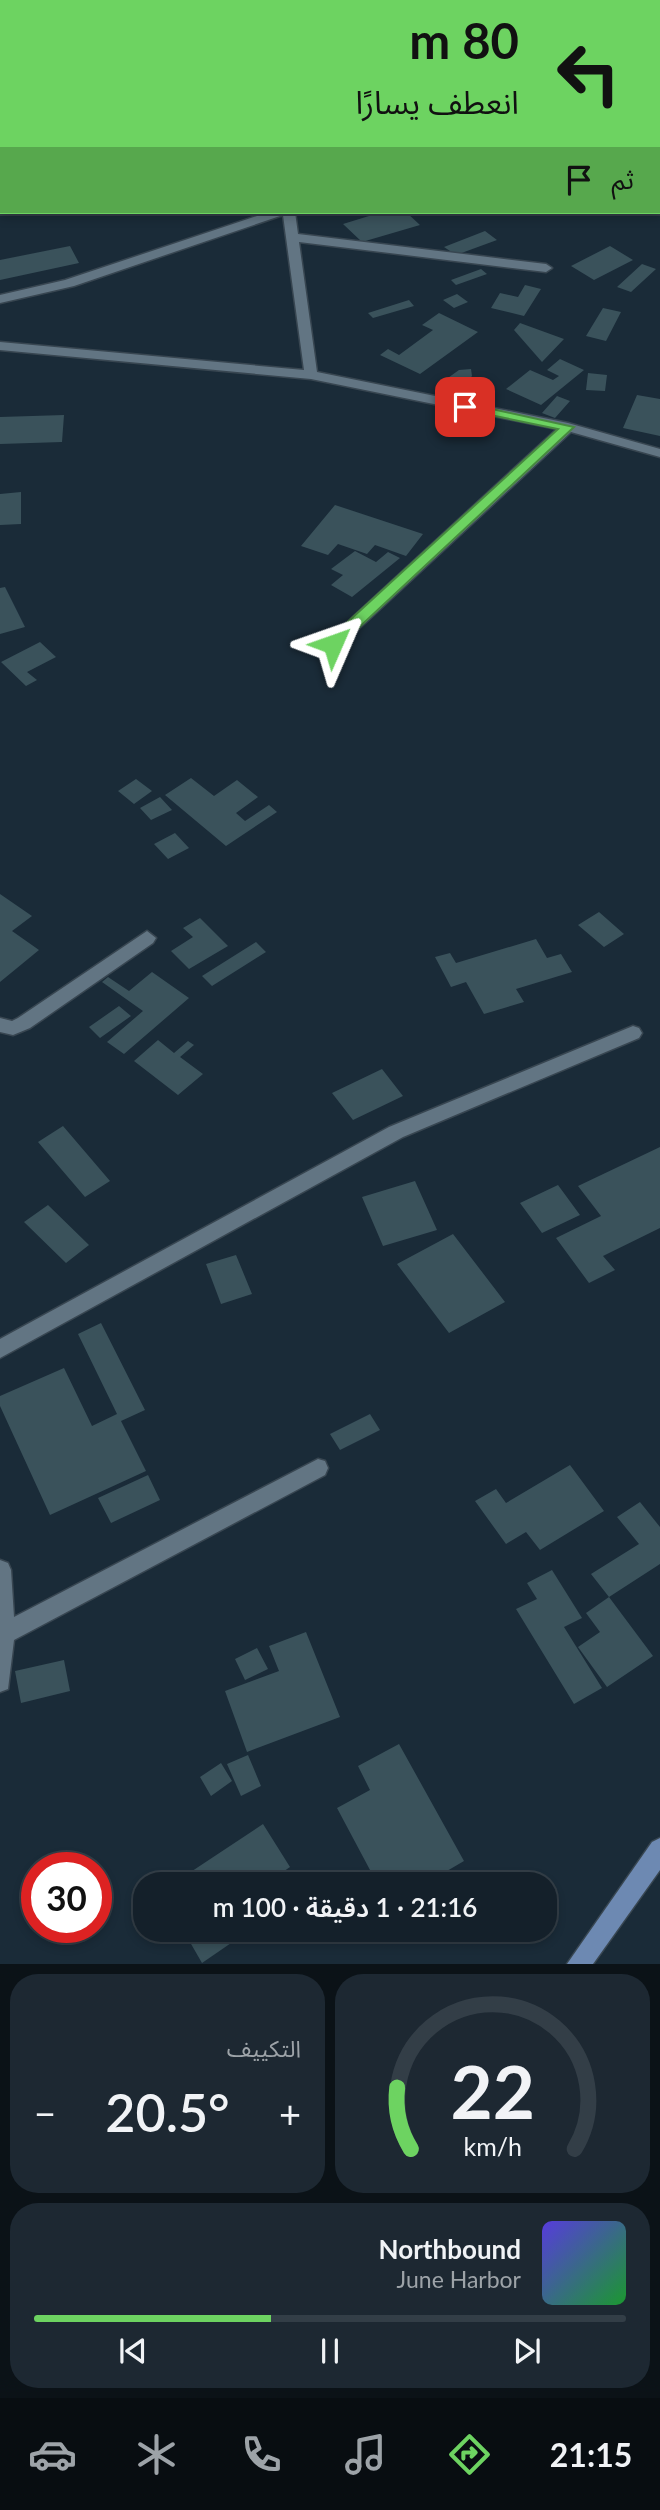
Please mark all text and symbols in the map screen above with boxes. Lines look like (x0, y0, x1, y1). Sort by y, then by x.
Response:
text: 80 m (409, 11, 519, 69)
icon: left (543, 28, 634, 119)
text: انعطف يسارًا (355, 82, 519, 121)
icon: arrive (560, 161, 598, 199)
text: ثم (612, 163, 634, 195)
pin (435, 377, 495, 437)
icon: arrive (446, 388, 484, 426)
position arrow (296, 607, 370, 681)
speed limit sign: 30 (21, 1852, 112, 1943)
text: 21:16 · 1 دقيقة · 100 m (213, 1891, 477, 1923)
text: التكييف (227, 2034, 301, 2062)
text: 22 (450, 2048, 535, 2136)
text: 20.5° (105, 2081, 230, 2143)
text: − (34, 2090, 56, 2136)
text: + (279, 2090, 301, 2136)
text: km/h (463, 2131, 522, 2161)
text: Northbound (379, 2233, 521, 2265)
text: June Harbor (397, 2265, 521, 2293)
icon: previous (114, 2332, 152, 2370)
icon: pause (311, 2332, 349, 2370)
icon: next (508, 2332, 546, 2370)
icon: car (28, 2430, 77, 2479)
icon: climate (132, 2430, 181, 2479)
icon: phone (237, 2430, 286, 2479)
icon: music (341, 2430, 390, 2479)
icon: directions (445, 2430, 494, 2479)
text: 21:15 (550, 2435, 632, 2474)

